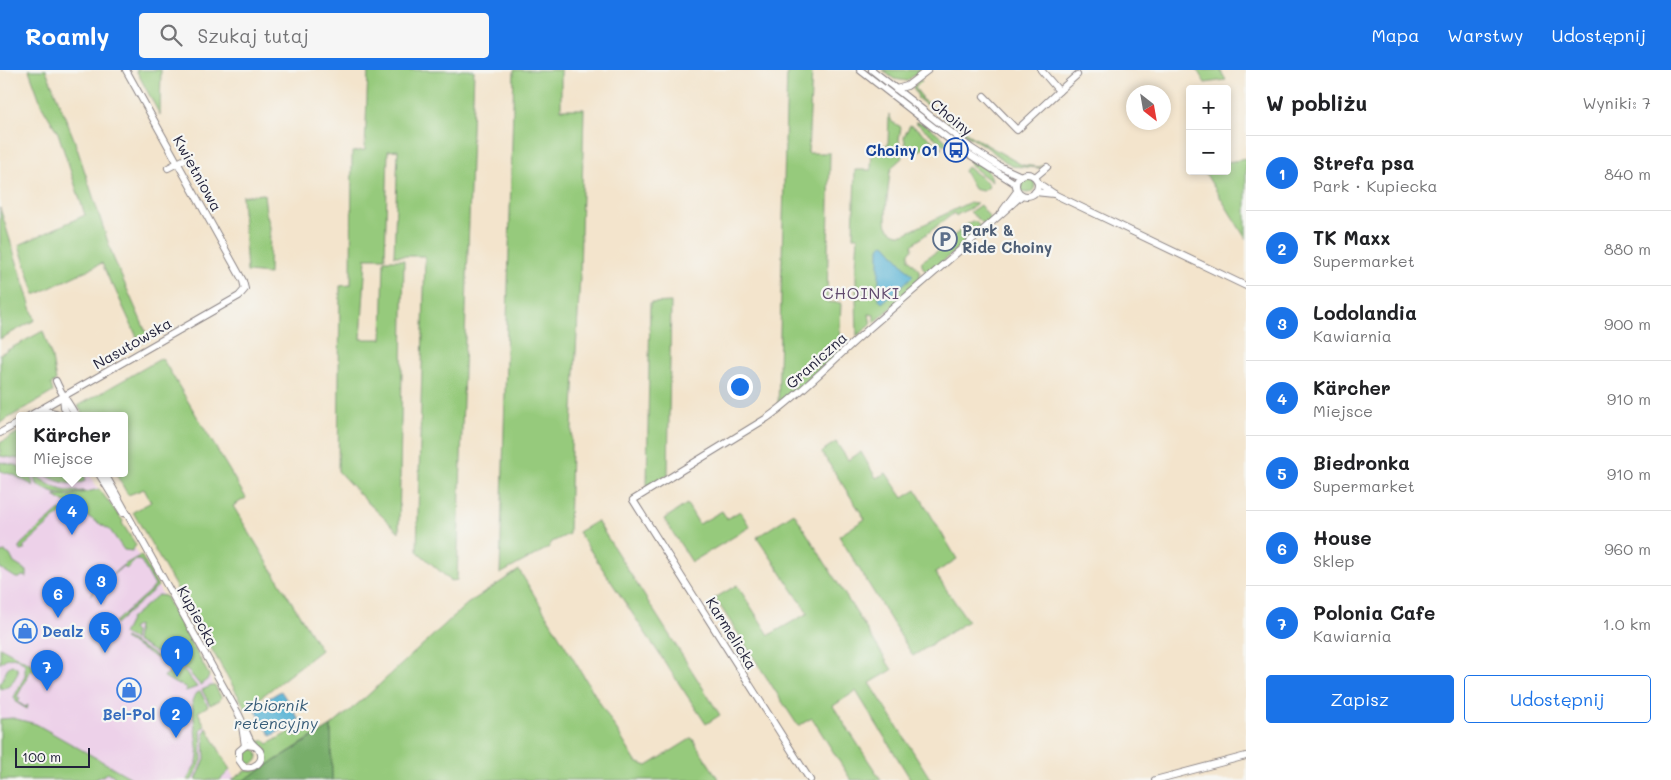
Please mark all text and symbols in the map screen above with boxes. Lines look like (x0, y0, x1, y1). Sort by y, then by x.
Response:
search box (139, 13, 489, 58)
text: Roamly (25, 20, 109, 51)
icon: search (157, 21, 185, 49)
text: Szukaj tutaj (197, 23, 309, 48)
text: Mapa (1371, 23, 1419, 47)
text: Warstwy (1447, 23, 1523, 47)
text: Udostępnij (1551, 23, 1646, 47)
north arrow (1126, 85, 1171, 130)
map controls (1186, 85, 1231, 175)
button: + (1186, 85, 1231, 130)
text: W pobliżu (1266, 89, 1367, 116)
text: Wyniki: 7 (1582, 92, 1651, 113)
street label: Choiny (927, 94, 977, 140)
button: − (1186, 130, 1231, 175)
street label: Kwietniowa (169, 131, 227, 215)
bus stop icon: Choiny 01 (943, 137, 969, 163)
place label: Choiny 01 (866, 140, 938, 160)
text: Strefa psa (1313, 150, 1414, 175)
text: 1 (1278, 163, 1286, 184)
text: 840 m (1604, 163, 1651, 184)
text: Park · Kupiecka (1313, 175, 1438, 196)
place label: Park & Ride Choiny (962, 220, 1052, 257)
text: TK Maxx (1313, 225, 1391, 250)
parking icon: Park & Ride Choiny (932, 226, 958, 252)
text: 2 (1278, 238, 1286, 259)
text: 880 m (1604, 238, 1651, 259)
text: Supermarket (1313, 250, 1415, 271)
district label: CHOINKI (822, 282, 900, 303)
text: Lodolandia (1313, 300, 1417, 325)
street label: Nasutowska (89, 312, 175, 374)
text: 3 (1277, 313, 1287, 334)
text: 900 m (1604, 313, 1651, 334)
text: Kawiarnia (1313, 325, 1392, 346)
street label: Graniczna (781, 327, 851, 393)
your location (727, 374, 753, 400)
text: Kärcher (1313, 375, 1391, 400)
text: 4 (1277, 388, 1287, 409)
text: 910 m (1607, 388, 1651, 409)
text: Miejsce (1313, 400, 1373, 421)
popup (16, 412, 128, 477)
text: Kärcher (33, 422, 111, 447)
text: Miejsce (33, 447, 93, 468)
text: Biedronka (1313, 450, 1410, 475)
text: 5 (1277, 463, 1287, 484)
text: 910 m (1607, 463, 1651, 484)
text: Supermarket (1313, 475, 1415, 496)
pin: 4 (56, 494, 88, 535)
text: House (1313, 525, 1372, 550)
text: 6 (1277, 538, 1287, 559)
text: 960 m (1604, 538, 1651, 559)
text: Sklep (1313, 550, 1354, 571)
pin: 3 (85, 564, 117, 605)
pin: 6 (42, 577, 74, 618)
street label: Kupiecka (173, 582, 223, 650)
street label: Karmelicka (702, 593, 762, 673)
text: Polonia Cafe (1313, 600, 1435, 625)
pin: 5 (89, 612, 121, 653)
text: 7 (1278, 613, 1286, 634)
text: 1.0 km (1603, 613, 1651, 634)
shop icon: Dealz (12, 618, 38, 644)
place label: Dealz (42, 621, 84, 641)
text: Kawiarnia (1313, 625, 1392, 646)
pin: 1 (161, 636, 193, 677)
pin: 7 (31, 650, 63, 691)
button: Zapisz (1266, 675, 1454, 723)
button: Udostępnij (1464, 675, 1651, 723)
shop icon: Bel-Pol (116, 677, 142, 703)
water label: zbiornik retencyjny (234, 694, 319, 733)
pin: 2 (160, 697, 192, 738)
place label: Bel-Pol (103, 704, 155, 724)
scale bar (15, 745, 90, 768)
text: 100 m (22, 747, 61, 766)

